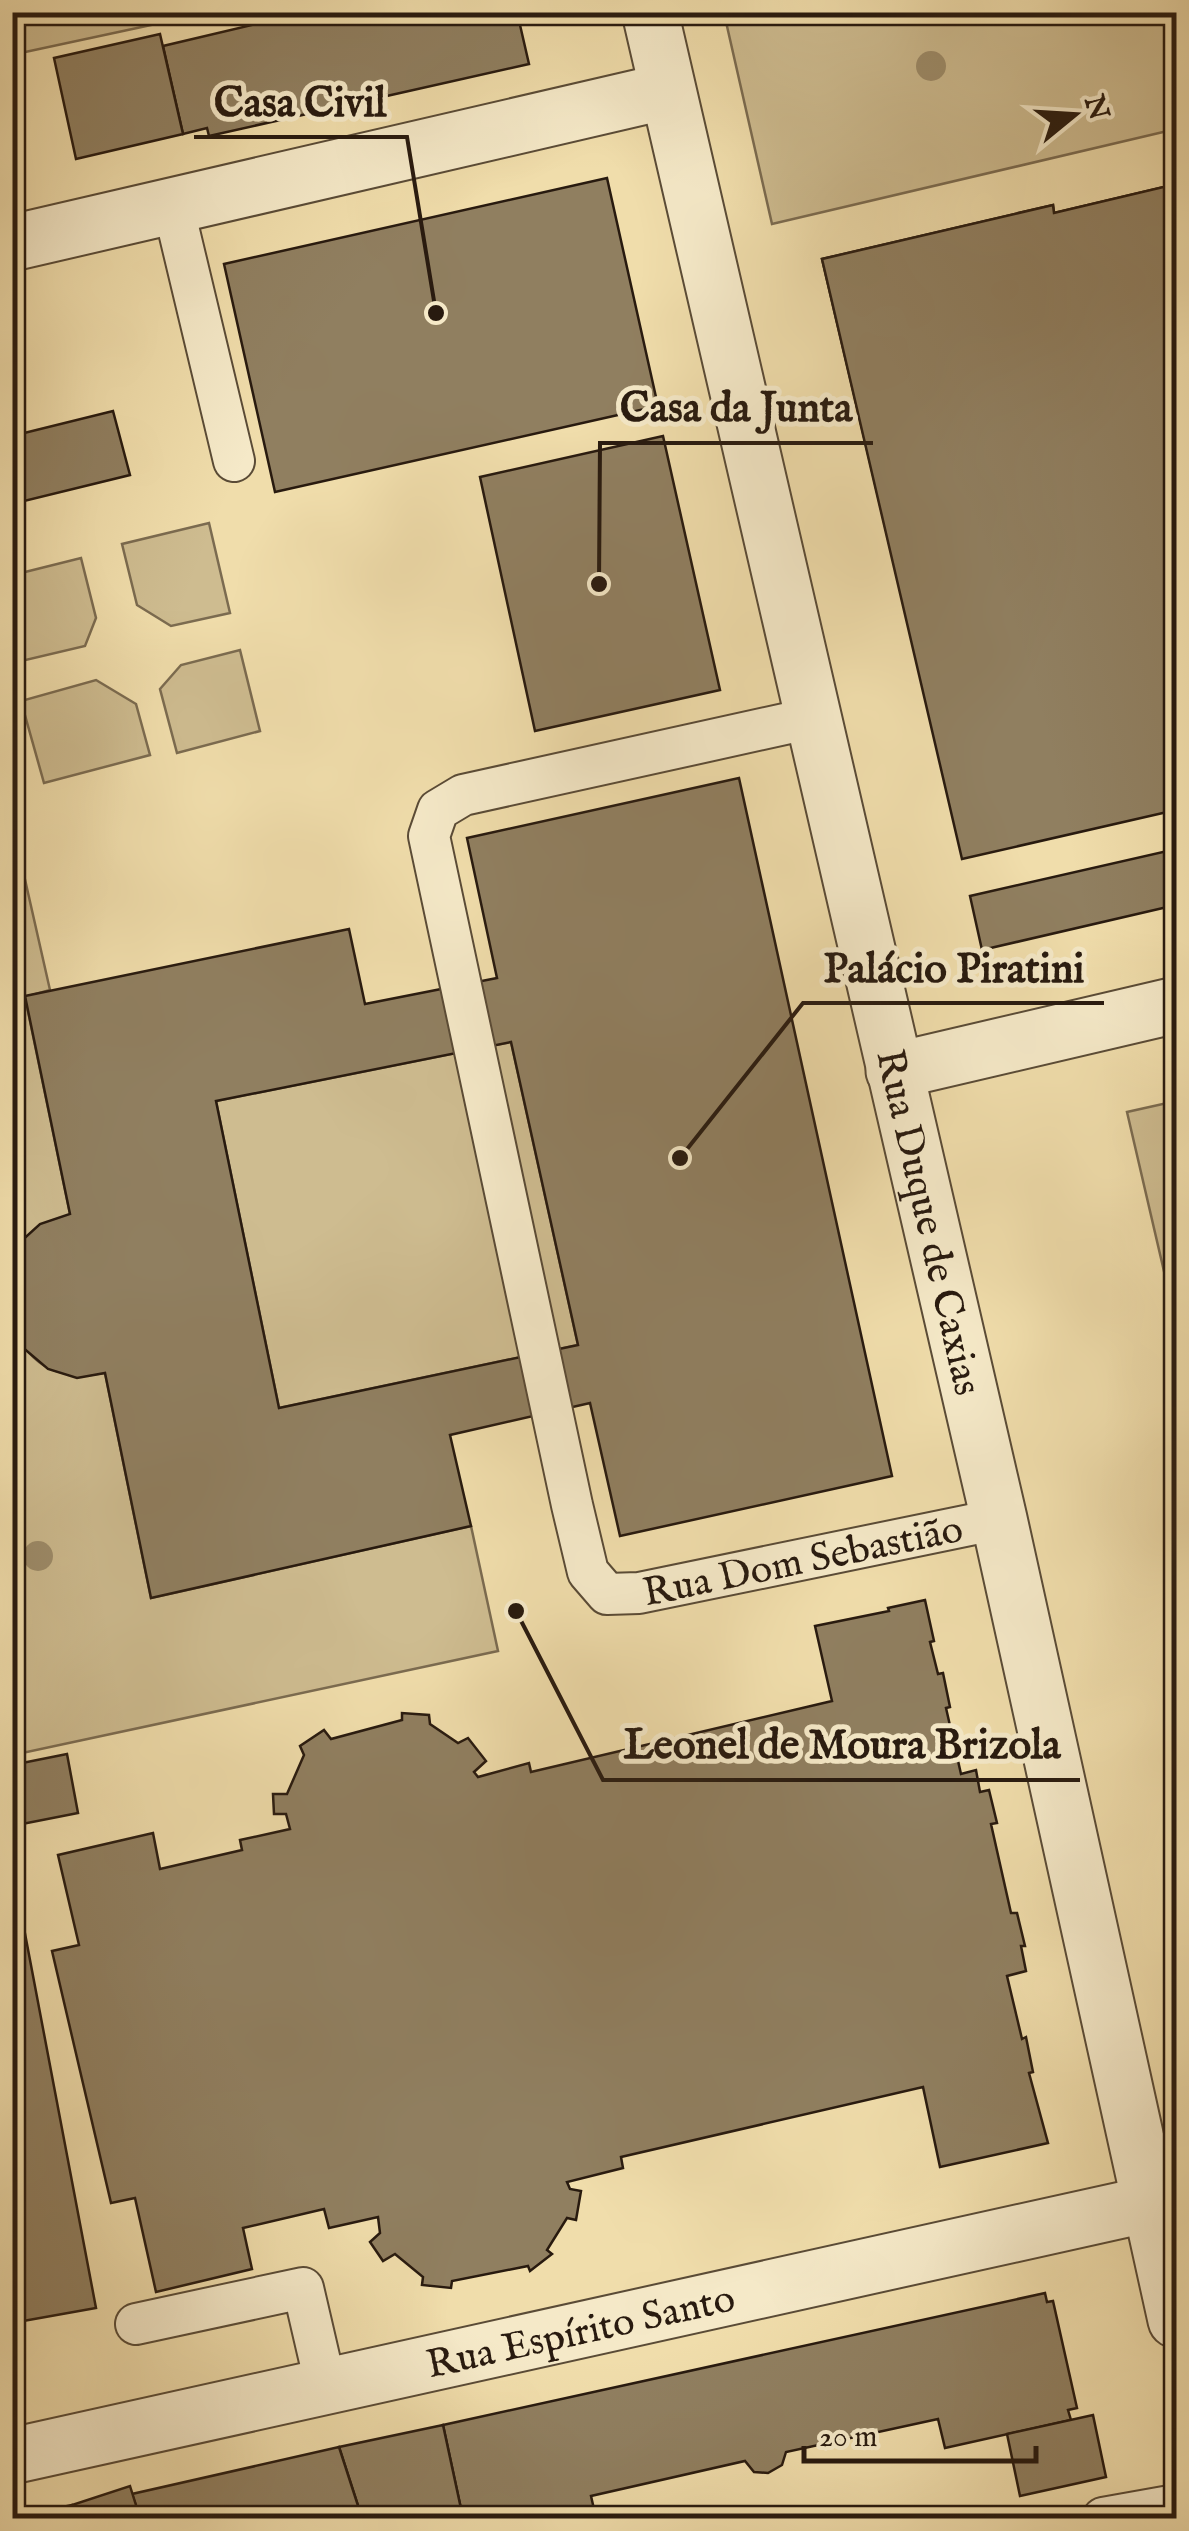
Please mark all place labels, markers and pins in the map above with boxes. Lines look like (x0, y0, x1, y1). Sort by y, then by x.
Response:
callout: Casa Civil (194, 65, 407, 137)
callout: Casa da Junta (600, 371, 873, 443)
callout: Palácio Piratini (803, 931, 1104, 1003)
callout: Leonel de Moura Brizola (603, 1708, 1080, 1780)

